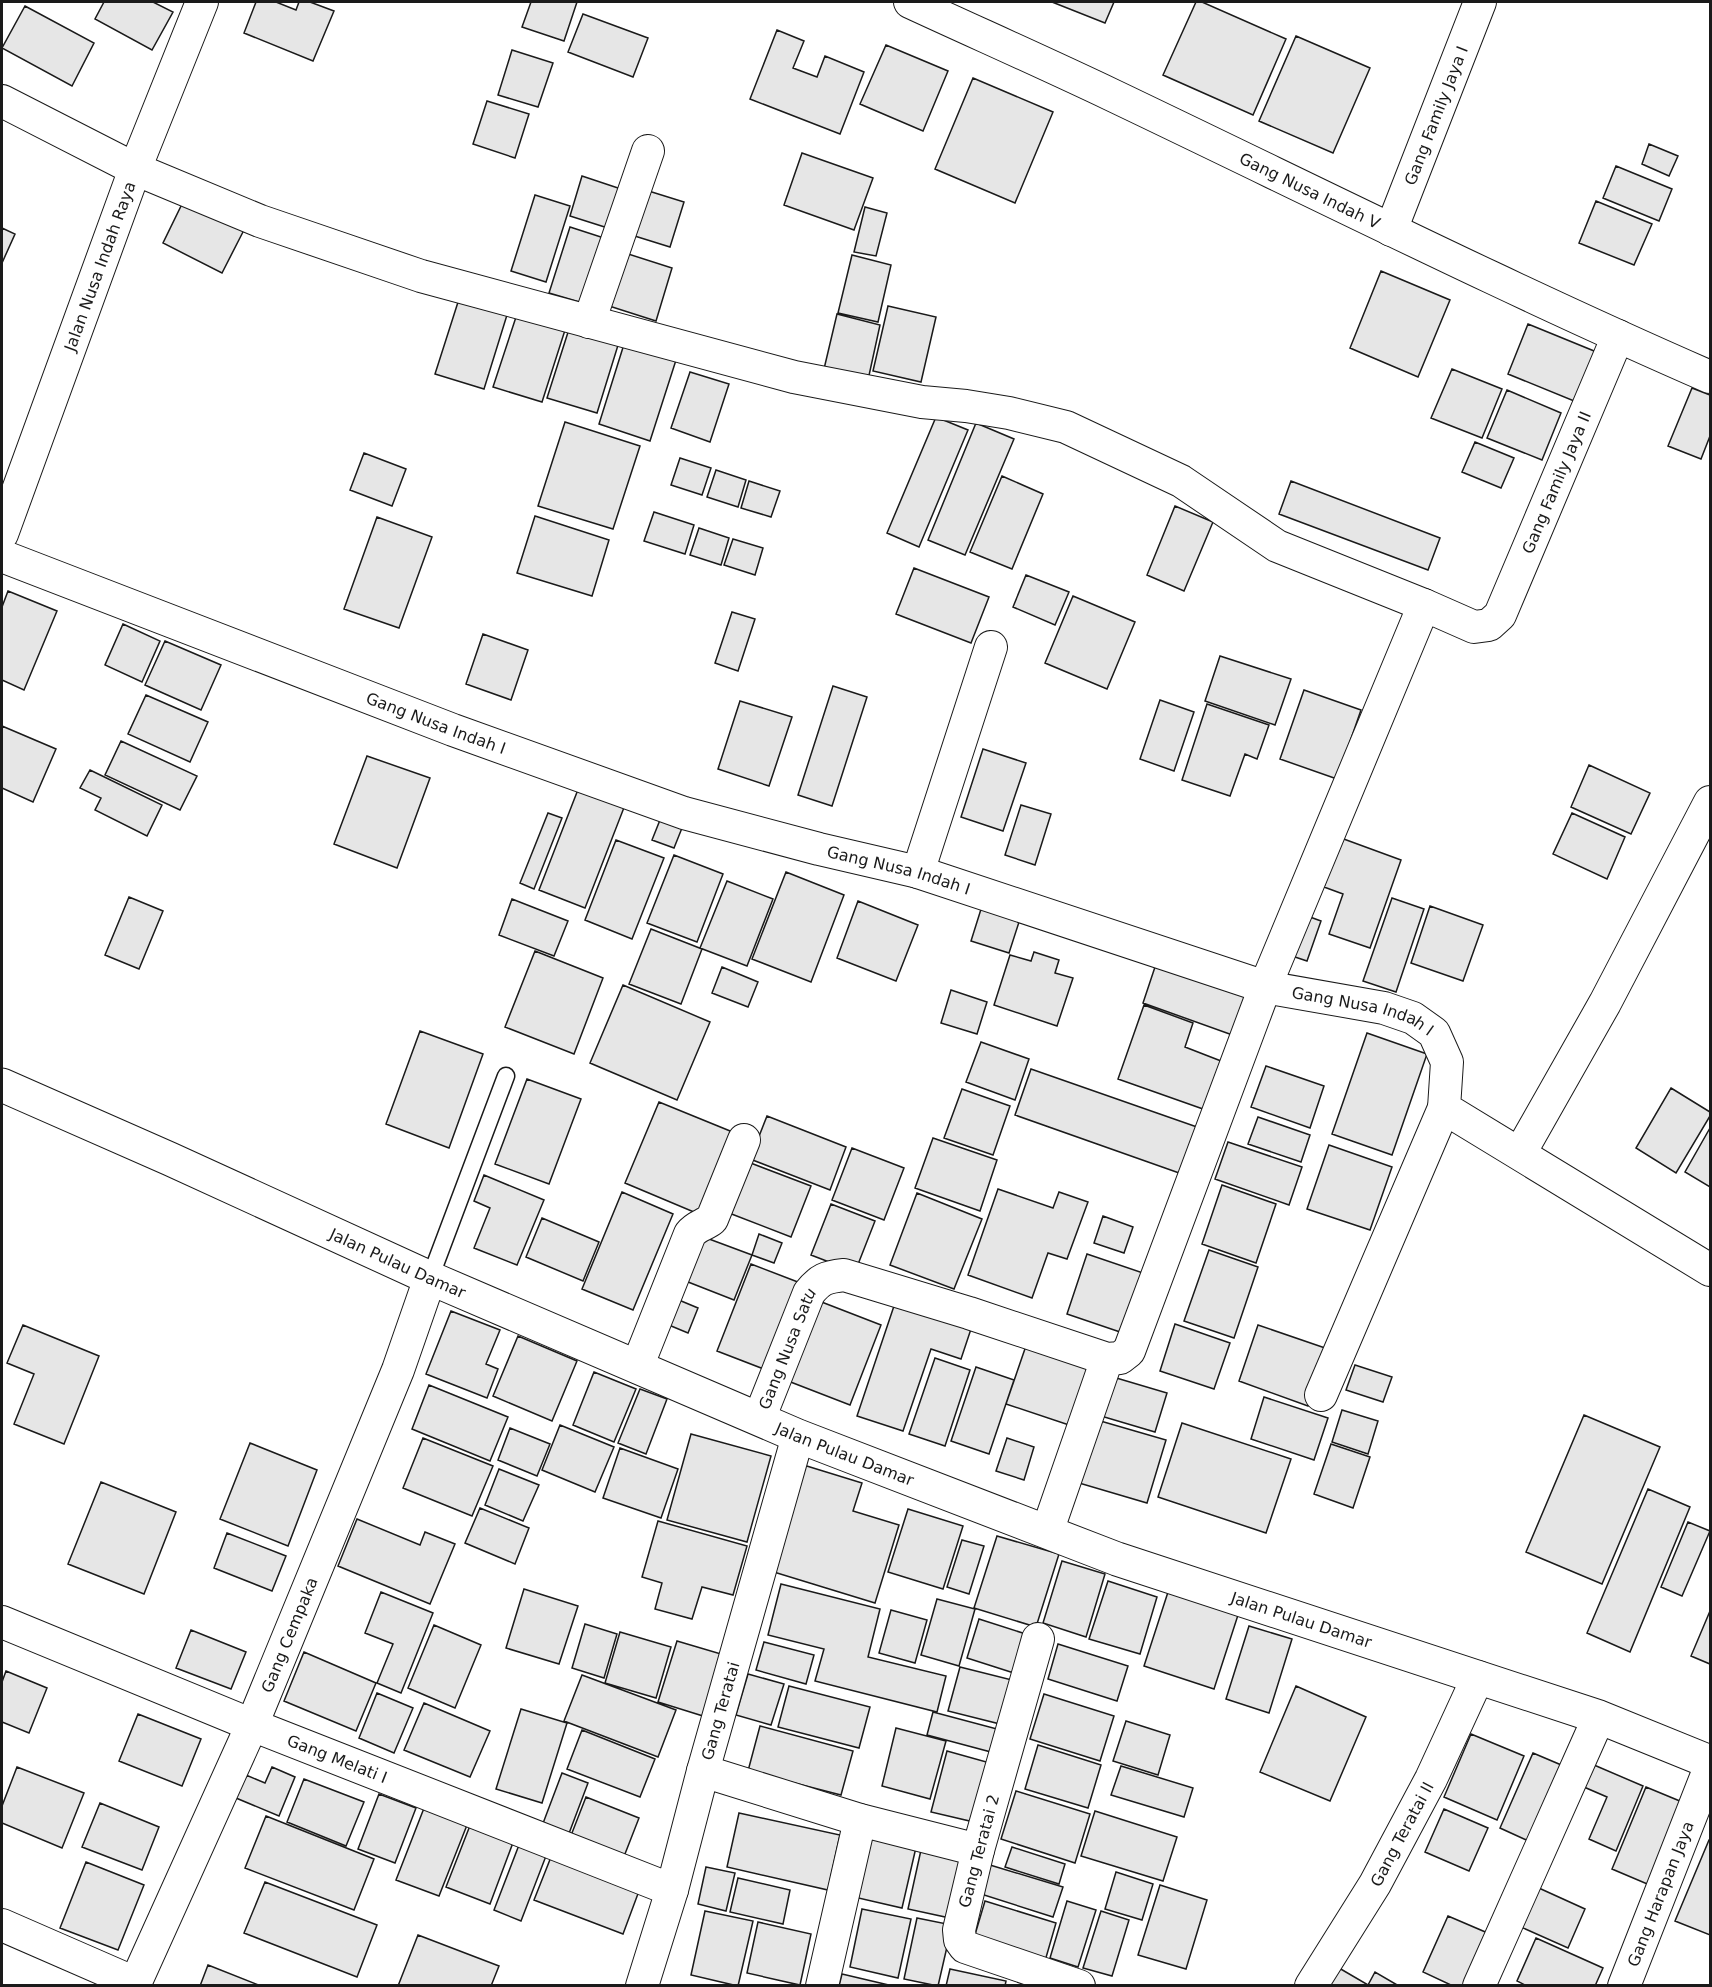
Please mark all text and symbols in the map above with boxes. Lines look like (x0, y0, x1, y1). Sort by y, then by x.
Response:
street label: Gang Family Jaya I (1400, 43, 1471, 188)
street label: Gang Nusa Indah V (1236, 148, 1383, 232)
street label: Jalan Nusa Indah Raya (60, 179, 139, 355)
street label: Gang Family Jaya II (1518, 408, 1595, 556)
street label: Gang Nusa Indah I (363, 688, 508, 758)
street label: Gang Nusa Indah I (825, 842, 973, 898)
street label: Gang Nusa Indah I (1290, 982, 1438, 1039)
street label: Jalan Pulau Damar (326, 1224, 469, 1302)
street label: Gang Nusa Satu (754, 1283, 820, 1412)
street label: Jalan Pulau Damar (772, 1418, 917, 1489)
street label: Gang Cempaka (257, 1574, 321, 1695)
street label: Jalan Pulau Damar (1228, 1587, 1375, 1652)
street label: Gang Teratai (697, 1660, 743, 1762)
street label: Gang Melati I (284, 1730, 390, 1787)
street label: Gang Teratai II (1366, 1778, 1437, 1890)
street label: Gang Teratai 2 (955, 1792, 1003, 1910)
street label: Gang Harapan Jaya (1623, 1818, 1697, 1969)

